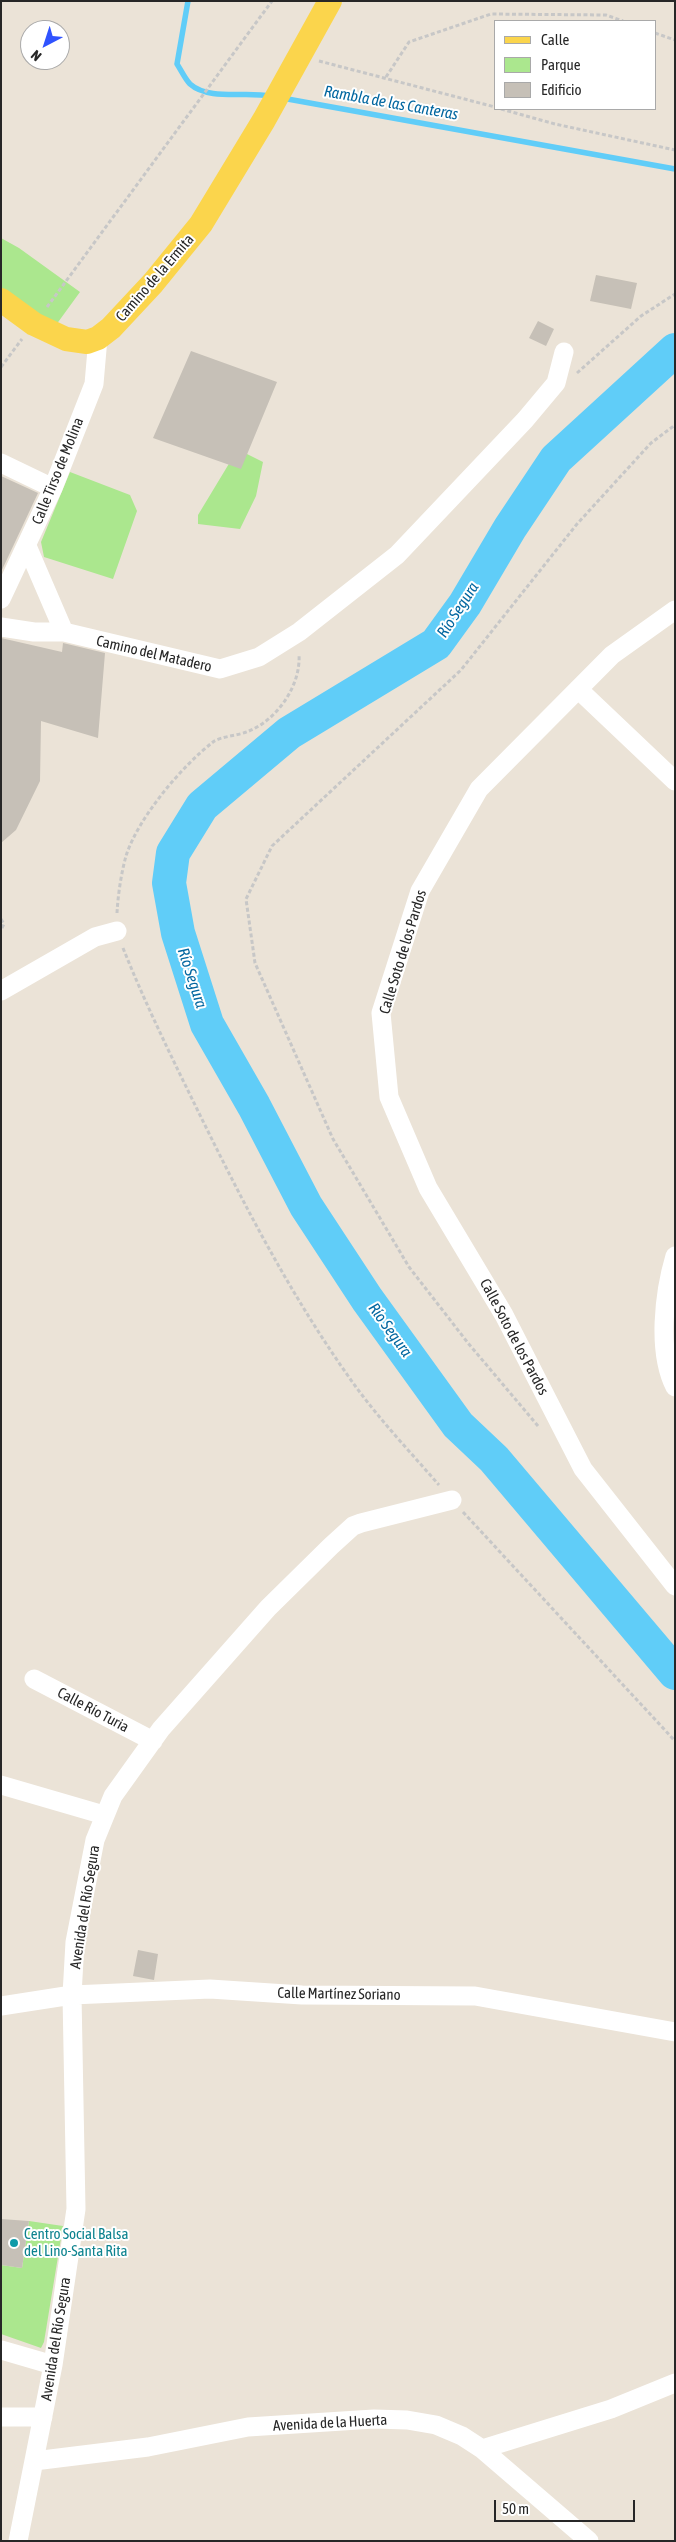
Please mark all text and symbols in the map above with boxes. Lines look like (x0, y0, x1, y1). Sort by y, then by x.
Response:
north arrow (20, 20, 70, 70)
legend (493, 20, 656, 110)
text: Calle (541, 31, 569, 48)
text: N (28, 47, 44, 65)
text: Parque (541, 56, 581, 73)
text: Edificio (541, 81, 582, 98)
water label: Rambla de las Canteras (322, 82, 460, 124)
street label: Camino de la Ermita (112, 231, 198, 325)
street label: Calle Tirso de Molina (28, 415, 88, 527)
water label: Río Segura (433, 579, 483, 641)
street label: Camino del Matadero (94, 632, 214, 676)
street label: Calle Soto de los Pardos (376, 888, 430, 1016)
water label: Río Segura (173, 946, 211, 1010)
street label: Calle Soto de los Pardos (476, 1276, 552, 1398)
water label: Río Segura (364, 1299, 416, 1361)
street label: Calle Río Turia (54, 1684, 132, 1736)
street label: Avenida del Río Segura (66, 1844, 104, 1970)
street label: Calle Martínez Soriano (277, 1984, 401, 2004)
place label: Centro Social Balsa del Lino-Santa Rita (24, 2225, 128, 2260)
marker: Centro Social Balsa del Lino-Santa Rita (8, 2237, 20, 2249)
street label: Avenida del Río Segura (37, 2276, 75, 2402)
street label: Avenida de la Huerta (272, 2411, 388, 2435)
scale bar (496, 2490, 637, 2522)
text: 50 m (502, 2500, 529, 2517)

